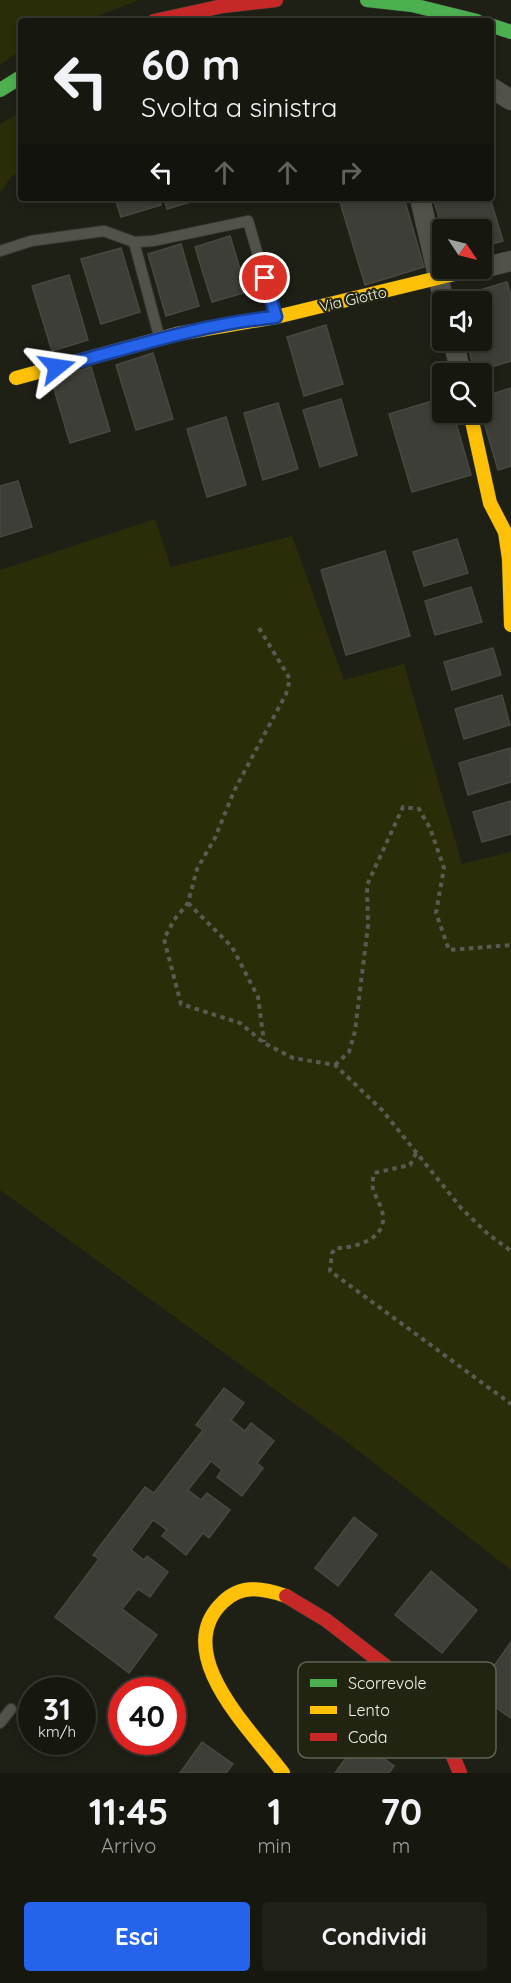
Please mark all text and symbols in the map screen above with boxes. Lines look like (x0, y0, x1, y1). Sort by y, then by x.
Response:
text: 60 m (141, 38, 241, 91)
icon: left (42, 42, 120, 120)
text: Svolta a sinistra (141, 90, 337, 124)
icon: left (145, 156, 178, 189)
icon: ahead (208, 156, 241, 189)
icon: ahead (271, 156, 304, 189)
icon: right (334, 156, 367, 189)
north arrow (432, 219, 492, 279)
map controls (432, 219, 492, 423)
pin (239, 252, 290, 303)
icon: arrive (248, 261, 281, 294)
street label: Via Giotto (318, 282, 388, 316)
button: sound (432, 291, 492, 351)
position arrow (25, 335, 89, 399)
button: search (432, 363, 492, 423)
legend (298, 1662, 496, 1758)
text: Scorrevole (348, 1673, 426, 1693)
speed limit sign: 40 (108, 1677, 186, 1755)
text: 31 (43, 1690, 71, 1728)
text: Lento (348, 1700, 390, 1720)
text: km/h (38, 1722, 76, 1741)
text: Coda (348, 1727, 388, 1747)
text: 11:45 (89, 1789, 169, 1834)
text: 1 (267, 1789, 281, 1834)
text: 70 (380, 1789, 422, 1834)
text: Arrivo (101, 1833, 156, 1858)
text: min (257, 1833, 291, 1858)
text: m (392, 1833, 410, 1858)
button: Esci (24, 1902, 250, 1971)
button: Condividi (262, 1902, 487, 1971)

